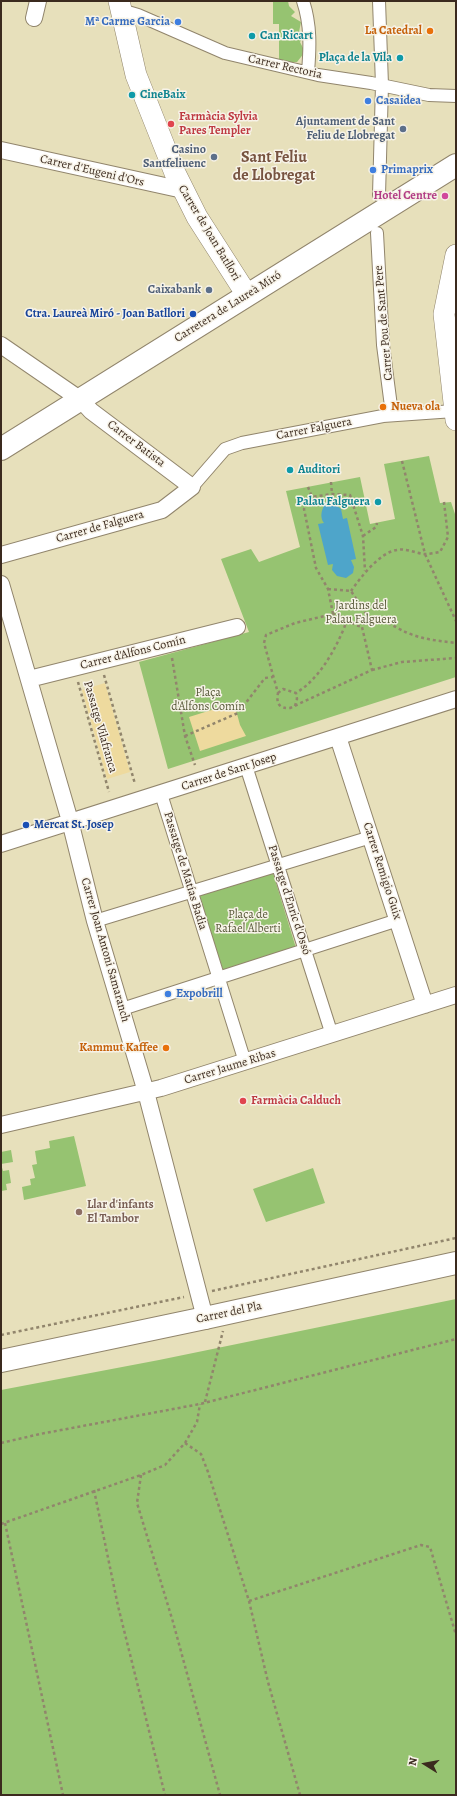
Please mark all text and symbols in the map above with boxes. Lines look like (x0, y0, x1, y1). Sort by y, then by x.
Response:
place label: Mª Carme Garcia (85, 15, 170, 29)
marker: Mª Carme Garcia (173, 17, 183, 27)
place label: La Catedral (365, 24, 422, 38)
marker: La Catedral (425, 26, 435, 36)
place label: Can Ricart (260, 29, 313, 43)
marker: Can Ricart (247, 31, 257, 41)
street label: Carrer Rectoria (247, 51, 323, 83)
place label: Plaça de la Vila (319, 51, 392, 65)
marker: Plaça de la Vila (395, 53, 405, 63)
place label: CineBaix (140, 88, 185, 102)
marker: CineBaix (127, 90, 137, 100)
place label: Casaidea (376, 94, 421, 108)
marker: Casaidea (363, 96, 373, 106)
place label: Farmàcia Sylvia Pares Templer (179, 110, 258, 138)
place label: Ajuntament de Sant Feliu de Llobregat (296, 115, 395, 143)
marker: Farmàcia Sylvia Pares Templer (166, 119, 176, 129)
marker: Ajuntament de Sant Feliu de Llobregat (398, 124, 408, 134)
place label: Casino Santfeliuenc (143, 143, 206, 171)
district label: Sant Feliu de Llobregat (233, 148, 315, 186)
street label: Carrer d'Eugeni d'Ors (39, 152, 145, 190)
marker: Casino Santfeliuenc (209, 152, 219, 162)
place label: Primaprix (381, 163, 433, 177)
marker: Primaprix (368, 165, 378, 175)
street label: Carrer de Joan Batllori (175, 182, 243, 284)
place label: Hotel Centre (374, 189, 437, 203)
marker: Hotel Centre (440, 191, 450, 201)
street label: Carrer Pou de Sant Pere (372, 265, 396, 381)
street label: Carretera de Laureà Miró (172, 268, 284, 346)
place label: Caixabank (148, 283, 201, 297)
marker: Caixabank (204, 285, 214, 295)
place label: Ctra. Laureà Miró - Joan Batllori (25, 307, 185, 321)
marker: Ctra. Laureà Miró - Joan Batllori (188, 309, 198, 319)
place label: Nueva ola (391, 400, 440, 414)
marker: Nueva ola (378, 402, 388, 412)
street label: Carrer Falguera (275, 415, 353, 443)
street label: Carrer Batista (104, 417, 168, 471)
place label: Auditori (298, 463, 340, 477)
marker: Auditori (285, 465, 295, 475)
place label: Palau Falguera (296, 495, 370, 509)
marker: Palau Falguera (373, 497, 383, 507)
street label: Carrer de Falguera (54, 508, 146, 546)
park label: Jardins del Palau Falguera (325, 599, 397, 627)
street label: Carrer d'Alfons Comín (79, 633, 187, 673)
street label: Passatge Vilafranca (80, 679, 120, 775)
park label: Plaça d'Alfons Comín (171, 686, 245, 714)
street label: Carrer de Sant Josep (180, 750, 278, 794)
street label: Passatge de Matías Badia (160, 810, 210, 932)
place label: Mercat St. Josep (34, 818, 114, 832)
marker: Mercat St. Josep (21, 820, 31, 830)
street label: Carrer Remigio Guix (359, 821, 405, 921)
street label: Passatge d'Enric d'Ossó (264, 843, 314, 957)
street label: Carrer Joan Antoni Samaranch (77, 876, 133, 1024)
park label: Plaça de Rafael Alberti (215, 908, 281, 936)
place label: Expobrill (176, 987, 223, 1001)
marker: Expobrill (163, 989, 173, 999)
place label: Kammut Kaffee (79, 1041, 158, 1055)
marker: Kammut Kaffee (161, 1043, 171, 1053)
street label: Carrer Jaume Ribas (182, 1046, 278, 1088)
place label: Farmàcia Calduch (251, 1094, 341, 1108)
marker: Farmàcia Calduch (238, 1096, 248, 1106)
place label: Llar d'infants El Tambor (87, 1198, 154, 1226)
marker: Llar d'infants El Tambor (74, 1207, 84, 1217)
street label: Carrer del Pla (195, 1299, 263, 1327)
north arrow (405, 1744, 445, 1784)
text: N (405, 1756, 421, 1767)

